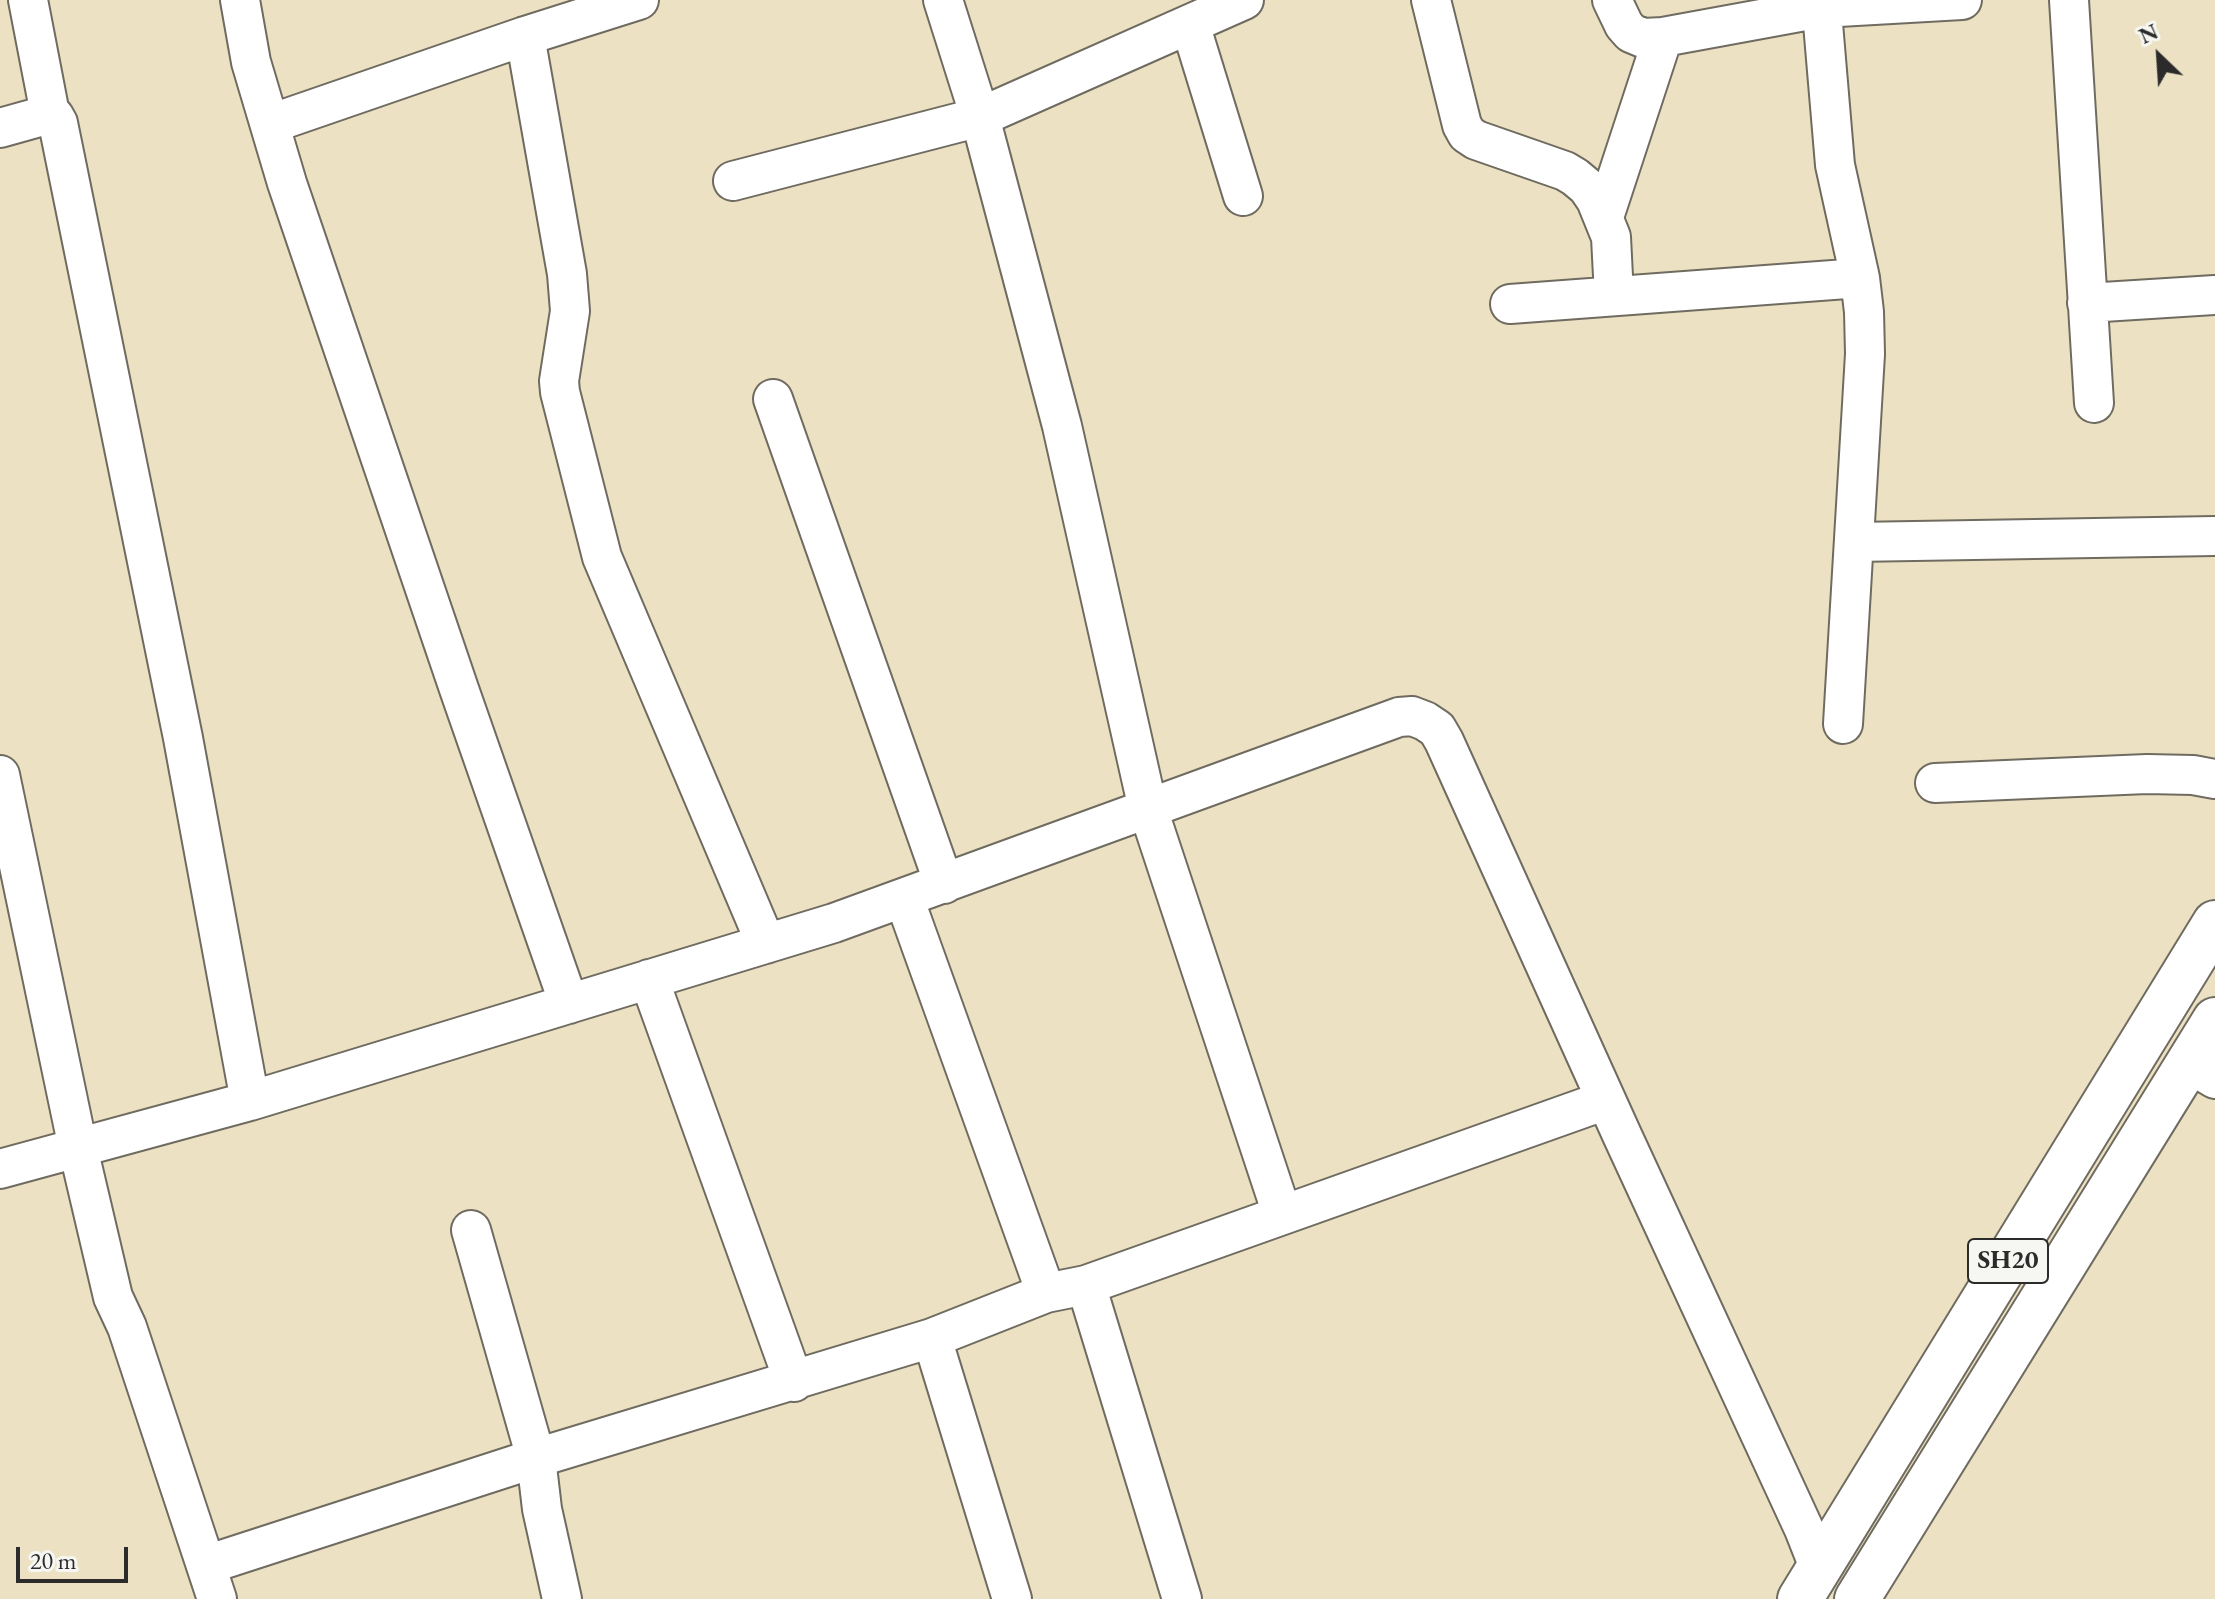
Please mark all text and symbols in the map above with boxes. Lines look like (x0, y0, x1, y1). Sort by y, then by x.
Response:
north arrow (2119, 16, 2199, 96)
text: N (2134, 17, 2163, 51)
road number: SH20 (1968, 1239, 2048, 1283)
scale bar (20, 1531, 132, 1581)
text: 20 m (30, 1545, 77, 1576)

